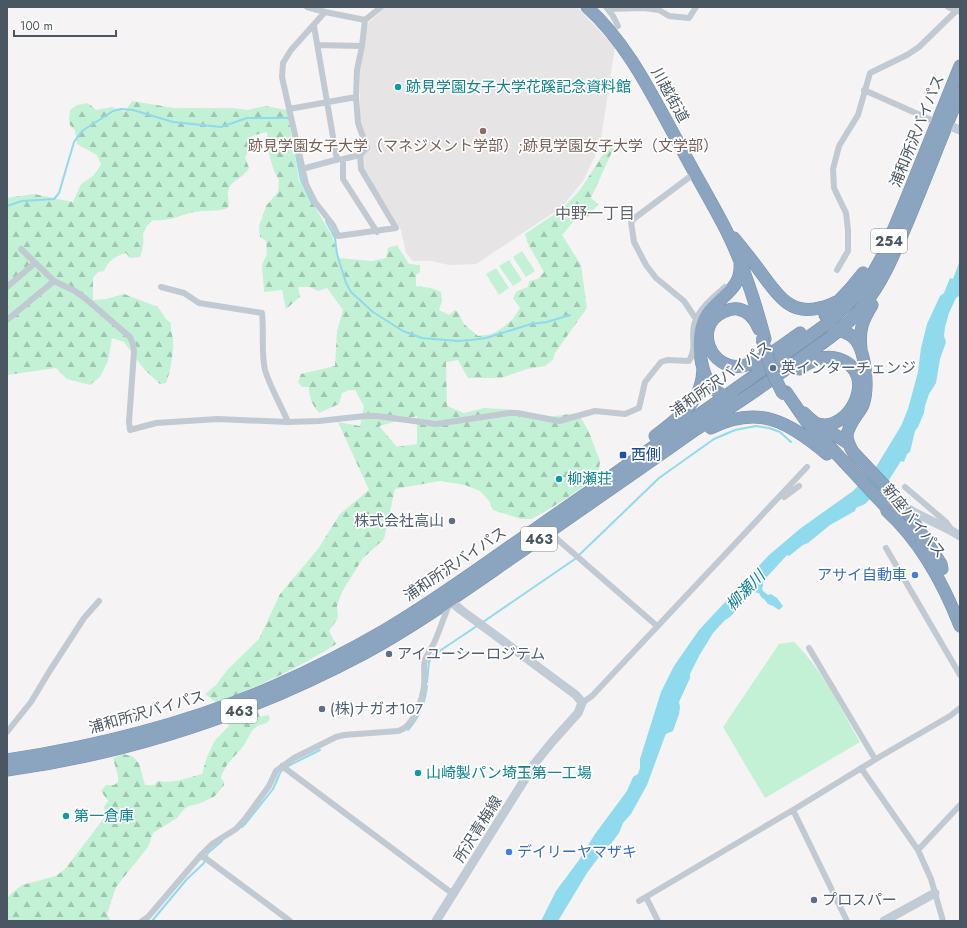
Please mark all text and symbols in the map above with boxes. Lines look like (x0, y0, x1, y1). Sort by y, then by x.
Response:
scale bar (14, 12, 116, 38)
text: 100 m (20, 17, 53, 35)
street label: 川越街道 (646, 63, 694, 127)
street label: 浦和所沢バイパス (884, 71, 950, 191)
place label: 跡見学園女子大学花蹊記念資料館 (406, 76, 631, 98)
marker: 跡見学園女子大学花蹊記念資料館 (393, 82, 403, 92)
marker: 跡見学園女子大学（マネジメント学部）;跡見学園女子大学（文学部） (478, 126, 488, 136)
place label: 跡見学園女子大学（マネジメント学部）;跡見学園女子大学（文学部） (248, 135, 718, 157)
district label: 中野一丁目 (555, 202, 635, 225)
road number: 254 (871, 229, 907, 253)
street label: 浦和所沢バイパス (666, 336, 776, 422)
place label: 英インターチェンジ (781, 357, 916, 379)
marker: 英インターチェンジ (768, 363, 778, 373)
place label: 西側 (631, 444, 661, 466)
marker: 西側 (618, 450, 628, 460)
place label: 柳瀬荘 (567, 468, 612, 490)
marker: 柳瀬荘 (554, 474, 564, 484)
street label: 新座バイパス (877, 479, 951, 563)
place label: 株式会社高山 (354, 510, 444, 532)
marker: 株式会社高山 (447, 516, 457, 526)
street label: 浦和所沢バイパス (399, 521, 511, 607)
road number: 463 (521, 527, 557, 551)
water label: 柳瀬川 (720, 564, 772, 616)
place label: アサイ自動車 (817, 564, 907, 586)
marker: アサイ自動車 (910, 570, 920, 580)
place label: アイユーシーロジテム (397, 643, 545, 665)
marker: アイユーシーロジテム (384, 649, 394, 659)
street label: 浦和所沢バイパス (86, 685, 208, 739)
place label: (株)ナガオ107 (330, 698, 423, 720)
road number: 463 (221, 699, 257, 723)
marker: (株)ナガオ107 (317, 704, 327, 714)
place label: 山崎製パン埼玉第一工場 (426, 762, 592, 784)
marker: 山崎製パン埼玉第一工場 (413, 768, 423, 778)
street label: 所沢青梅線 (449, 791, 507, 867)
place label: 第一倉庫 (74, 805, 134, 827)
marker: 第一倉庫 (61, 811, 71, 821)
place label: デイリーヤマザキ (517, 841, 637, 863)
marker: デイリーヤマザキ (504, 847, 514, 857)
place label: プロスパー (822, 889, 897, 911)
marker: プロスパー (809, 895, 819, 905)

